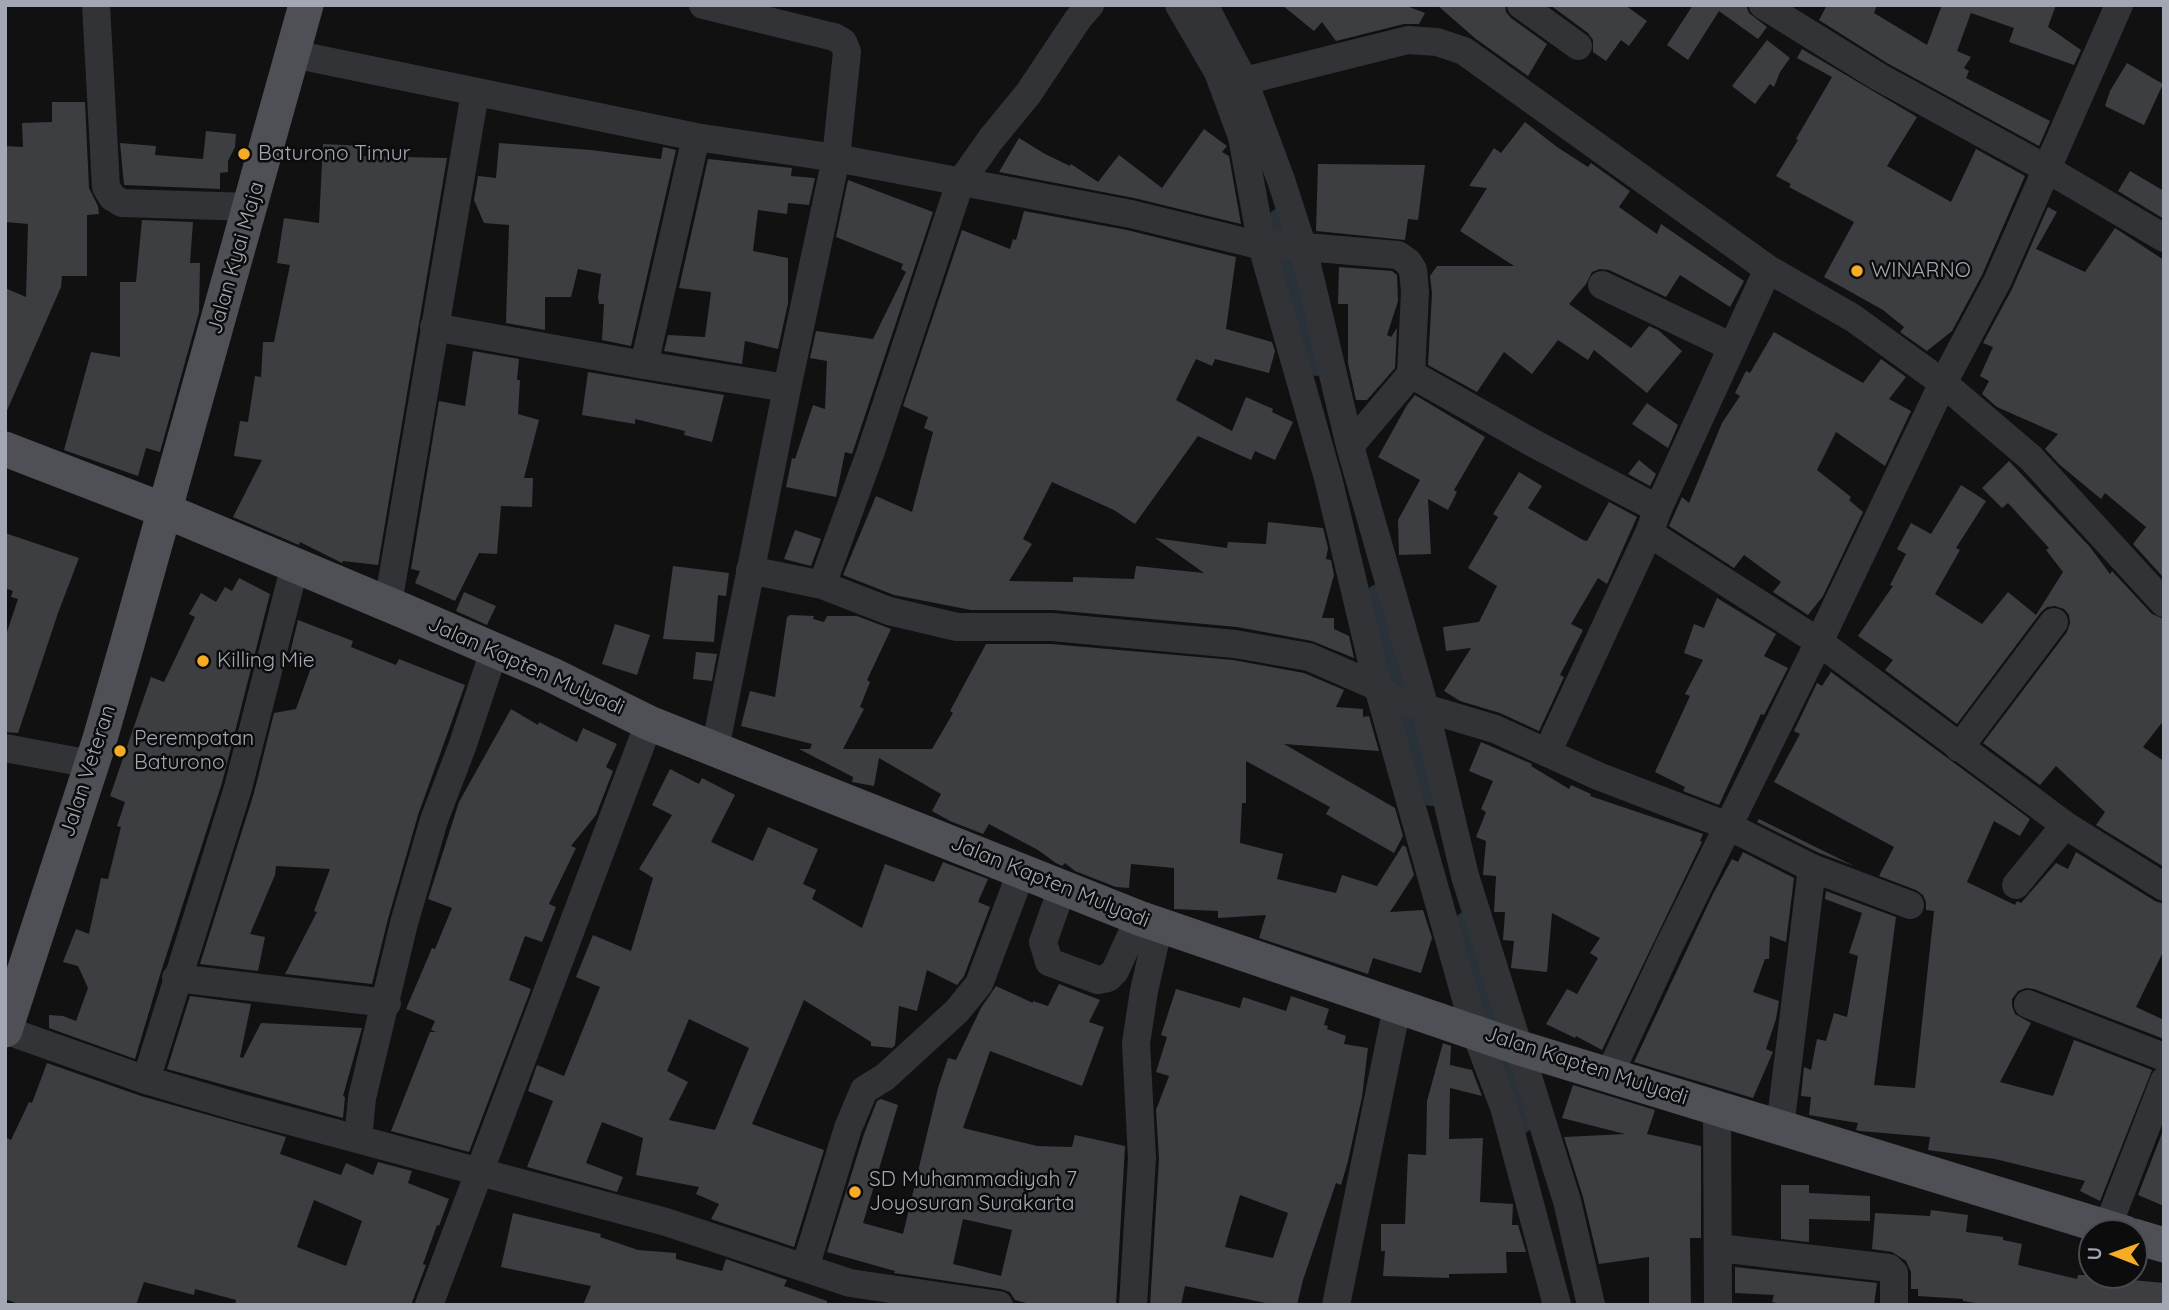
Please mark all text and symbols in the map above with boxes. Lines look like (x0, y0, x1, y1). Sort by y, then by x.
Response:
place label: Baturono Timur (258, 141, 411, 167)
marker: Baturono Timur (236, 146, 252, 162)
street label: Jalan Kyai Maja (202, 179, 270, 337)
place label: WINARNO (1871, 258, 1971, 284)
marker: WINARNO (1849, 263, 1865, 279)
street label: Jalan Kapten Mulyadi (424, 611, 628, 721)
place label: Killing Mie (217, 648, 315, 674)
marker: Killing Mie (195, 653, 211, 669)
street label: Jalan Veteran (55, 702, 121, 840)
place label: Perempatan Baturono (134, 726, 254, 776)
marker: Perempatan Baturono (112, 743, 128, 759)
street label: Jalan Kapten Mulyadi (947, 831, 1153, 933)
street label: Jalan Kapten Mulyadi (1481, 1021, 1691, 1111)
place label: SD Muhammadiyah 7 Joyosuran Surakarta (869, 1167, 1077, 1217)
marker: SD Muhammadiyah 7 Joyosuran Surakarta (847, 1184, 863, 1200)
north arrow (2078, 1219, 2148, 1289)
text: U (2082, 1247, 2106, 1261)

